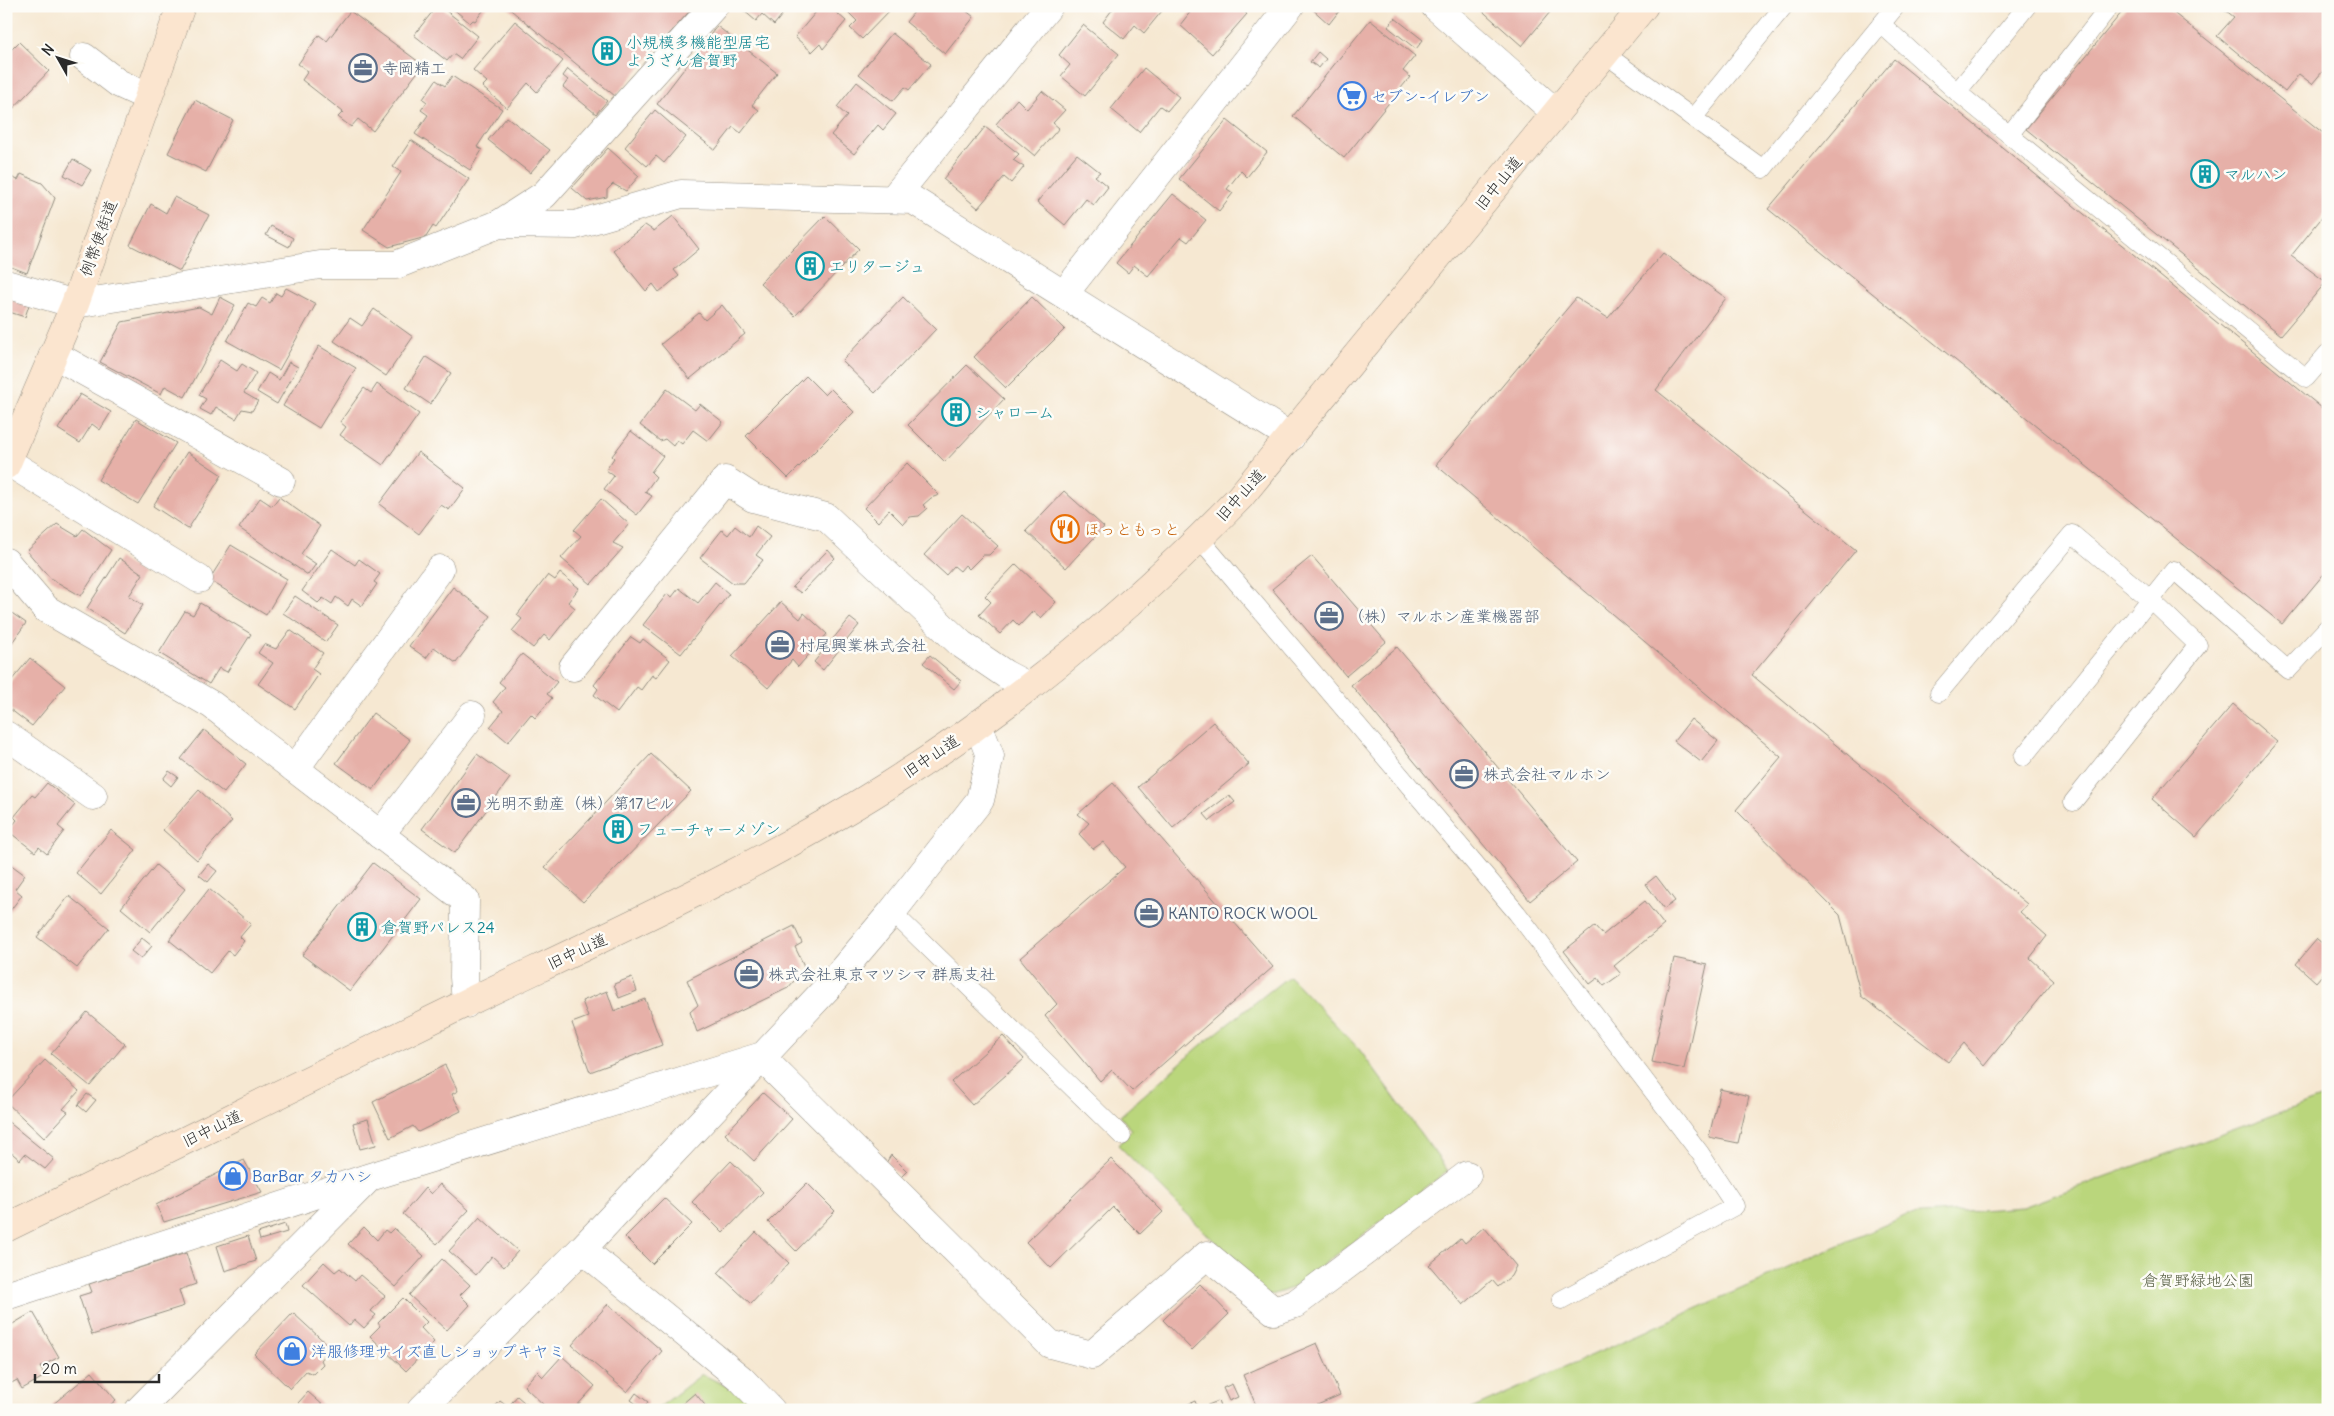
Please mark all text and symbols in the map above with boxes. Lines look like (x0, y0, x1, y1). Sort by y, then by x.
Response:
north arrow (32, 32, 82, 82)
place label: 小規模多機能型居宅 ようざん倉賀野 (626, 32, 770, 70)
building icon: 小規模多機能型居宅 ようざん倉賀野 (592, 36, 622, 66)
text: N (38, 40, 58, 59)
office icon: 寺岡精工 (348, 53, 378, 83)
place label: 寺岡精工 (382, 58, 446, 78)
supermarket icon: セブン-イレブン (1337, 81, 1367, 111)
place label: セブン-イレブン (1371, 86, 1490, 106)
street label: 旧中山道 (1470, 152, 1526, 214)
building icon: マルハン (2190, 159, 2220, 189)
place label: マルハン (2224, 164, 2287, 184)
street label: 例幣使街道 (75, 197, 121, 279)
building icon: エリタージュ (795, 251, 825, 281)
place label: エリタージュ (829, 256, 925, 276)
building icon: シャローム (941, 397, 971, 427)
place label: シャローム (975, 402, 1054, 422)
street label: 旧中山道 (1211, 465, 1269, 525)
restaurant icon: ほっともっと (1050, 514, 1080, 544)
place label: ほっともっと (1084, 519, 1180, 539)
office icon: （株）マルホン産業機器部 (1314, 601, 1344, 631)
place label: （株）マルホン産業機器部 (1348, 606, 1540, 626)
office icon: 村尾興業株式会社 (765, 630, 795, 660)
place label: 村尾興業株式会社 (799, 635, 927, 655)
street label: 旧中山道 (899, 730, 963, 782)
office icon: 株式会社マルホン (1449, 759, 1479, 789)
place label: 株式会社マルホン (1483, 764, 1611, 784)
office icon: 光明不動産（株）第17ビル (451, 788, 481, 818)
place label: 光明不動産（株）第17ビル (485, 793, 675, 813)
building icon: フューチャーメゾン (603, 814, 633, 844)
place label: フューチャーメゾン (637, 819, 781, 839)
office icon: KANTO ROCK WOOL (1134, 898, 1164, 928)
place label: KANTO ROCK WOOL (1168, 903, 1318, 923)
building icon: 倉賀野パレス24 (347, 912, 377, 942)
place label: 倉賀野パレス24 (381, 917, 495, 937)
street label: 旧中山道 (544, 928, 610, 974)
office icon: 株式会社東京マツシマ 群馬支社 (734, 959, 764, 989)
place label: 株式会社東京マツシマ 群馬支社 (768, 964, 996, 984)
street label: 旧中山道 (179, 1105, 245, 1151)
shop icon: BarBar タカハシ (218, 1161, 248, 1191)
place label: BarBar タカハシ (252, 1166, 372, 1186)
park label: 倉賀野緑地公園 (2142, 1270, 2254, 1290)
shop icon: 洋服修理サイズ直しショップキヤミ (277, 1336, 307, 1366)
place label: 洋服修理サイズ直しショップキヤミ (311, 1341, 565, 1361)
scale bar (35, 1351, 159, 1383)
text: 20 m (42, 1359, 77, 1378)

